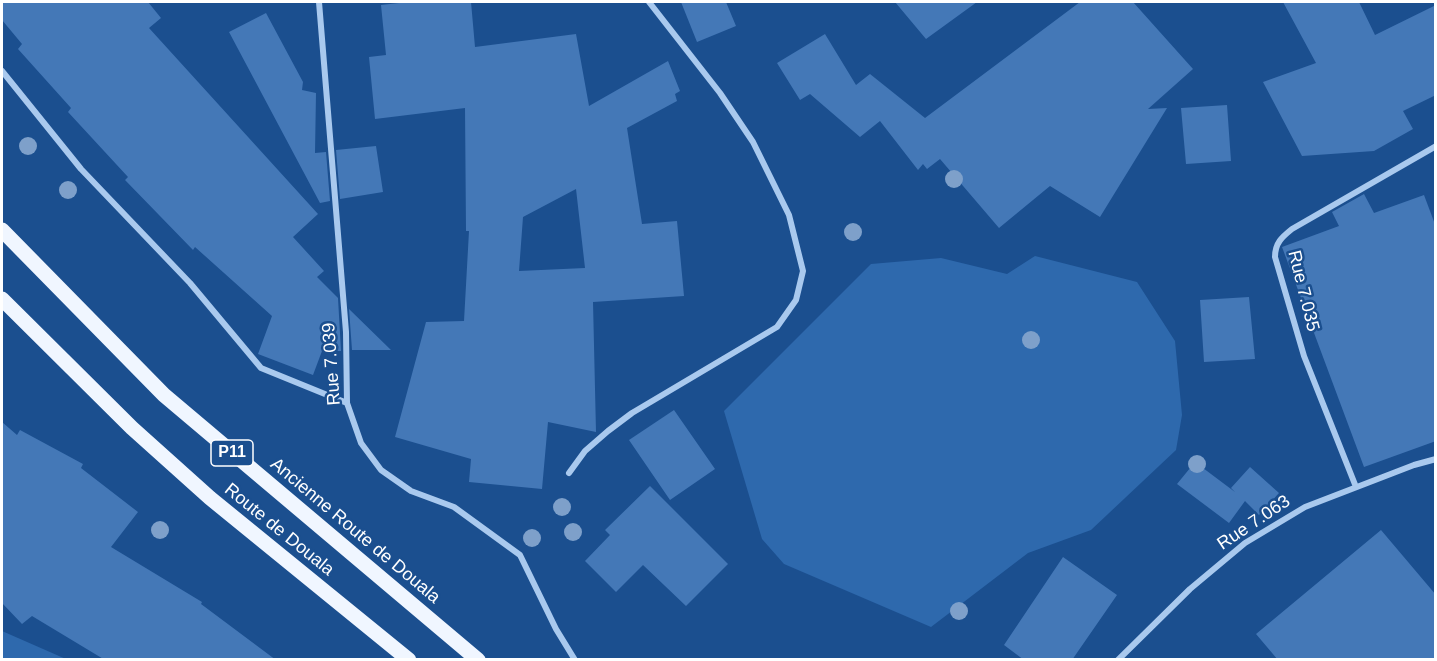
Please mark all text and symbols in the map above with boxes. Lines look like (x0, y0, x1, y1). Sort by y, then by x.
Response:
street label: Rue 7.035 (1282, 248, 1324, 334)
street label: Rue 7.039 (318, 322, 346, 406)
road number: P11 (211, 440, 253, 466)
street label: Ancienne Route de Douala (266, 454, 444, 608)
street label: Route de Douala (220, 479, 338, 581)
street label: Rue 7.063 (1214, 491, 1294, 555)

